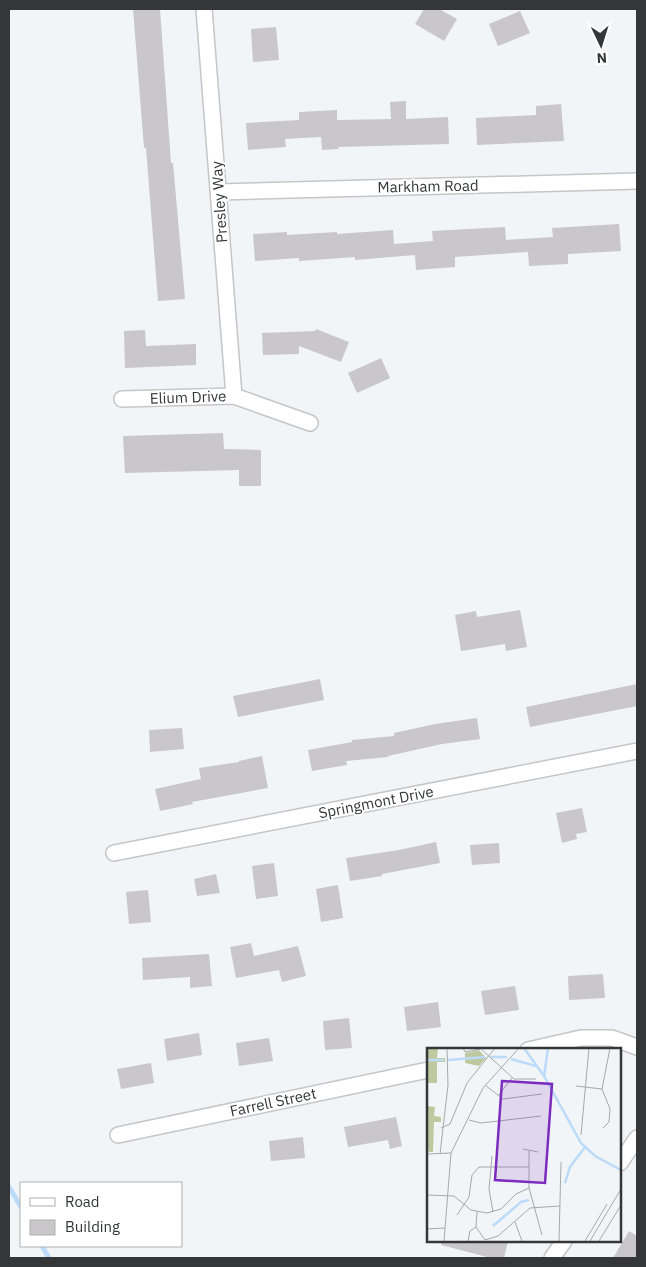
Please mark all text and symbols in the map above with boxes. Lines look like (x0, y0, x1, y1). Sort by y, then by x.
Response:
north arrow (576, 20, 626, 70)
text: N (596, 49, 608, 67)
street label: Presley Way (207, 160, 231, 243)
street label: Markham Road (377, 176, 479, 196)
street label: Elium Drive (149, 386, 227, 408)
street label: Springmont Drive (317, 782, 435, 822)
inset map (427, 1048, 621, 1242)
street label: Farrell Street (228, 1084, 318, 1120)
legend (20, 1182, 182, 1247)
text: Road (65, 1192, 100, 1211)
text: Building (65, 1217, 120, 1236)

